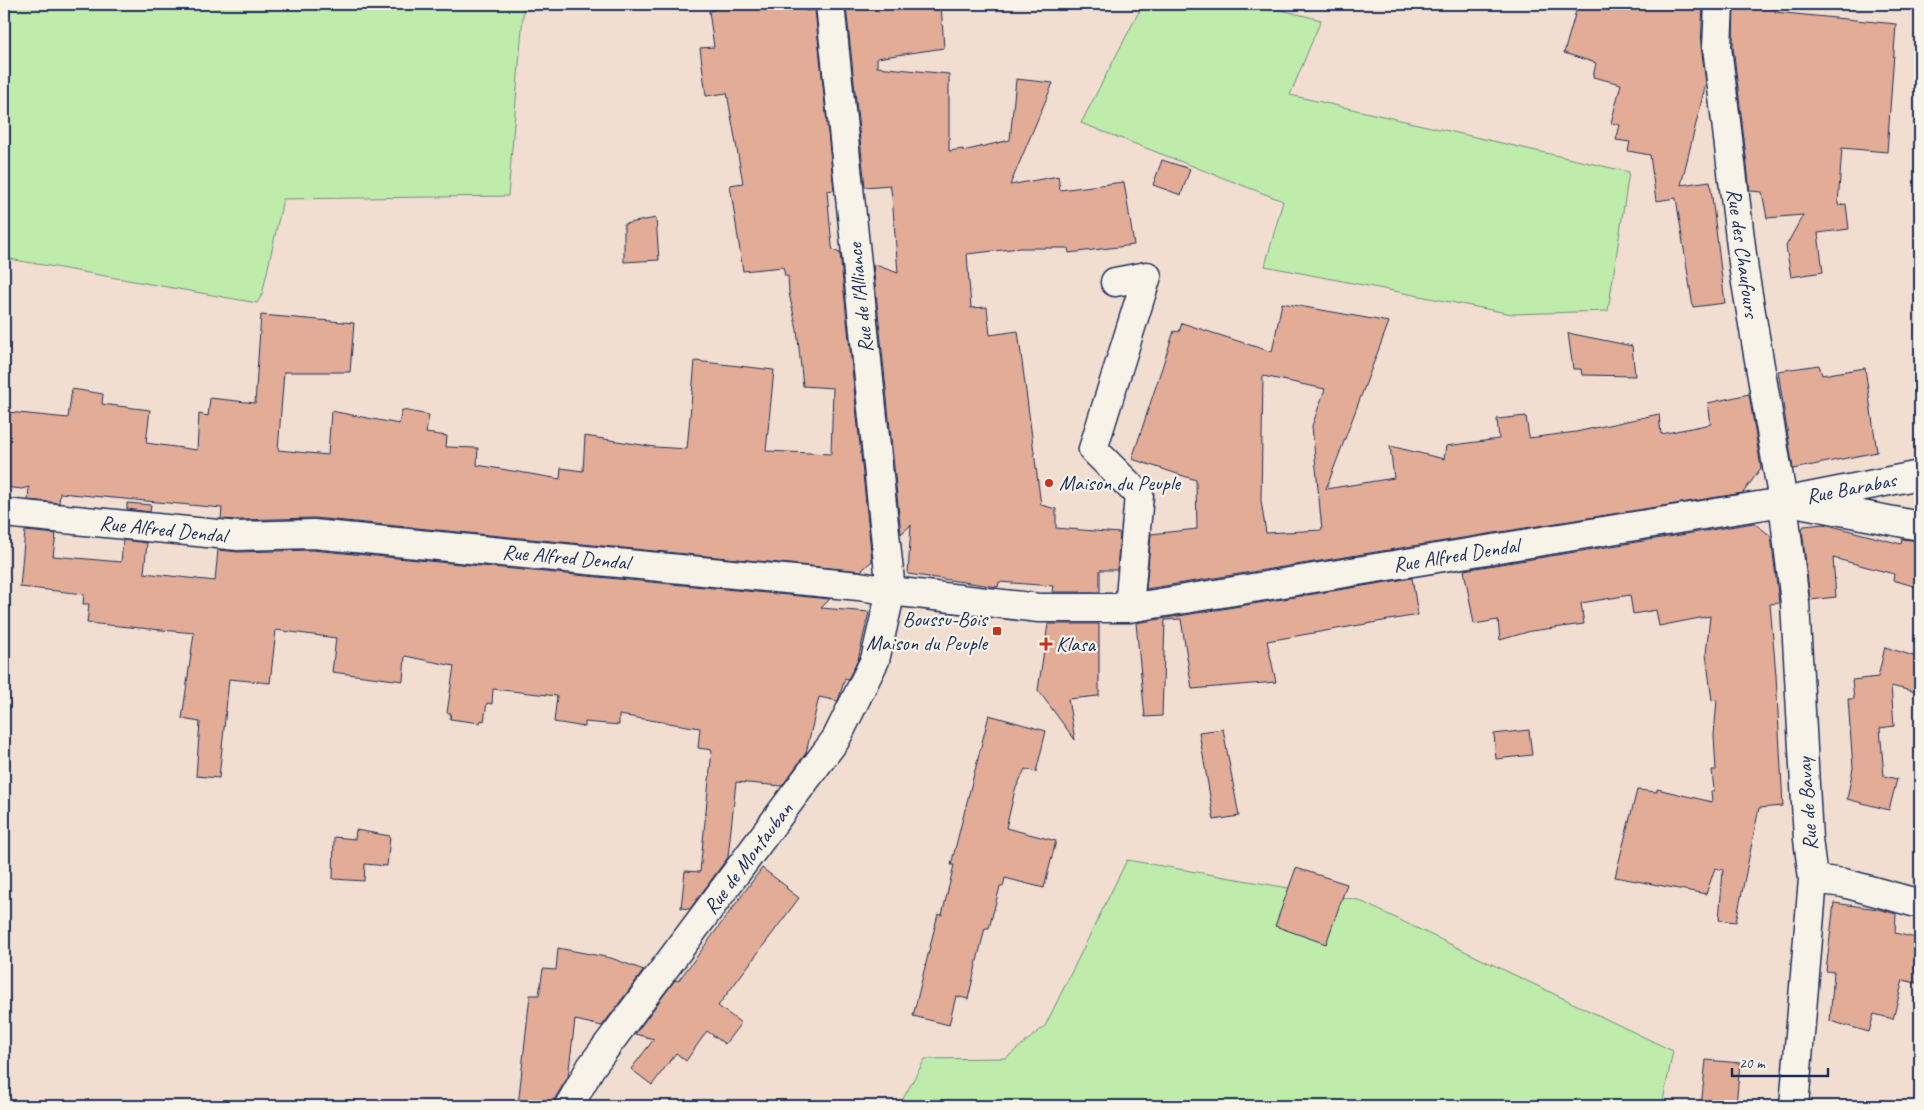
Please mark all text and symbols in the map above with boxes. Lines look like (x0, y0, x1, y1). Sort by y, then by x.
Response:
street label: Rue des Chaufours (1721, 187, 1765, 321)
street label: Rue de l'Alliance (841, 241, 879, 354)
street label: Rue Barabas (1804, 466, 1900, 509)
place label: Maison du Peuple (1059, 470, 1182, 496)
marker: Maison du Peuple (1043, 477, 1055, 489)
street label: Rue Alfred Dendal (98, 509, 231, 549)
street label: Rue Alfred Dendal (1391, 532, 1524, 578)
street label: Rue Alfred Dendal (502, 539, 634, 576)
place label: Boussu-Bois Maison du Peuple (866, 606, 989, 656)
marker: Boussu-Bois Maison du Peuple (991, 625, 1003, 637)
place label: Klasa (1056, 631, 1097, 657)
marker: Klasa (1040, 638, 1052, 650)
street label: Rue de Bavay (1791, 755, 1823, 851)
street label: Rue de Montauban (698, 797, 799, 919)
scale bar (1732, 1045, 1828, 1077)
text: 20 m (1739, 1054, 1766, 1073)

